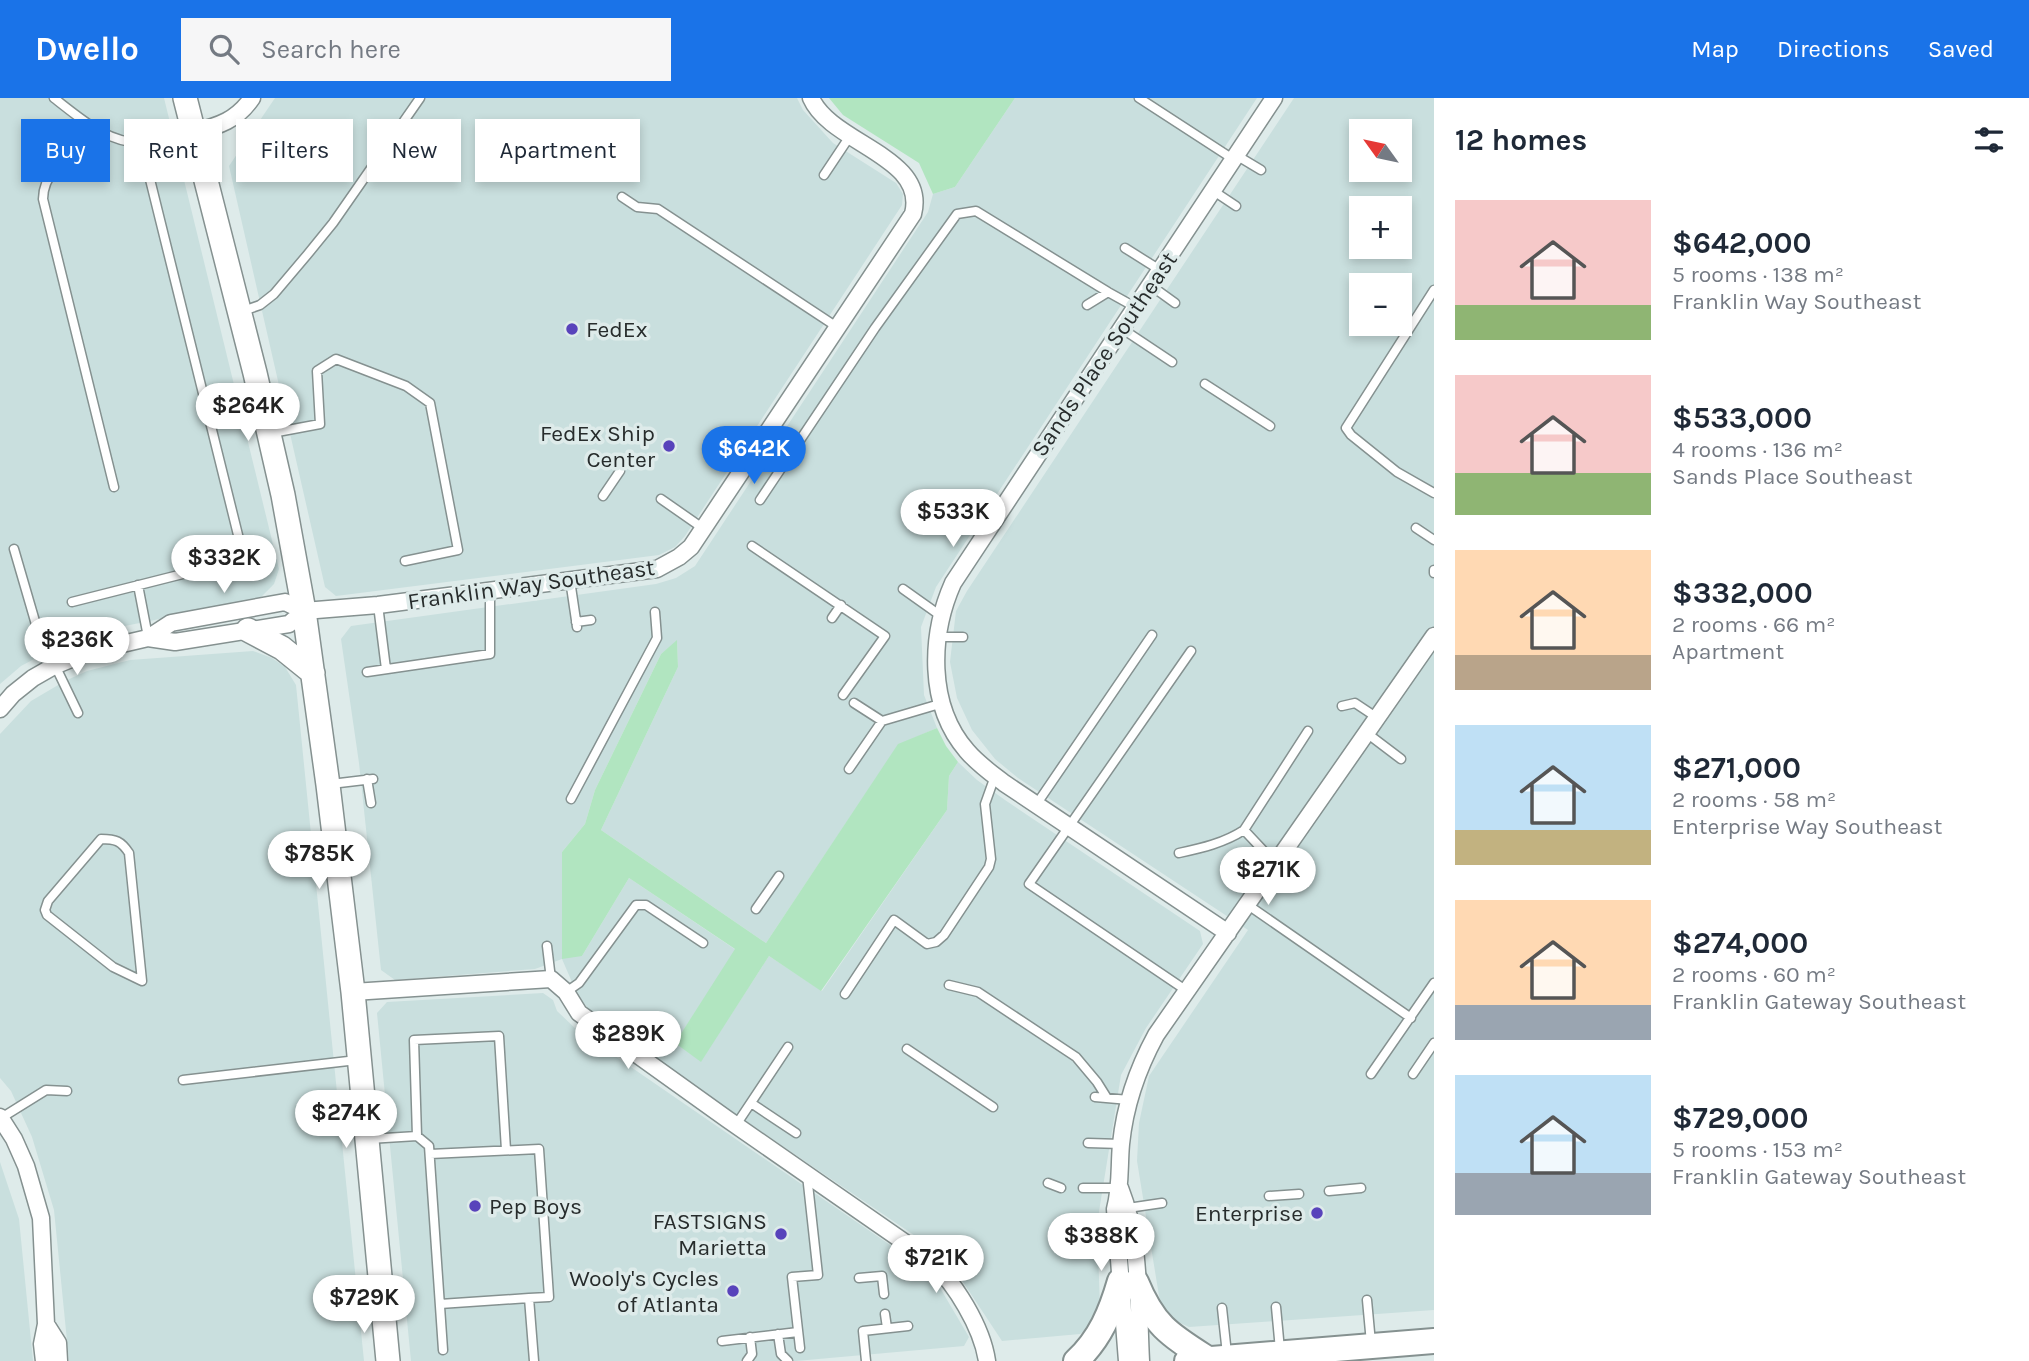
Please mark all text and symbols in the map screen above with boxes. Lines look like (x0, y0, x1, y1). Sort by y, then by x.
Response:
search box (181, 18, 671, 81)
text: Dwello (35, 30, 139, 68)
icon: search (205, 30, 243, 68)
text: Search here (261, 34, 401, 65)
text: Map (1691, 35, 1739, 63)
text: Directions (1777, 35, 1890, 63)
text: Saved (1928, 35, 1994, 63)
chip: Buy (21, 119, 110, 182)
chip: Rent (124, 119, 222, 182)
chip: Filters (236, 119, 353, 182)
chip: New (367, 119, 461, 182)
chip: Apartment (475, 119, 640, 182)
north arrow (1349, 119, 1412, 182)
map controls (1349, 119, 1412, 336)
icon: filters (1970, 121, 2008, 159)
text: 12 homes (1455, 122, 1587, 158)
button: + (1349, 196, 1412, 259)
text: $642,000 (1672, 225, 1811, 261)
icon: home (1511, 228, 1595, 312)
street label: Sands Place Southeast (1026, 247, 1183, 462)
text: 5 rooms · 138 m² (1672, 261, 1844, 288)
button: − (1349, 273, 1412, 336)
text: Franklin Way Southeast (1672, 288, 1921, 315)
place label: FedEx (586, 316, 648, 343)
marker: FedEx (564, 321, 580, 337)
pin: $264K (199, 384, 297, 443)
text: $264K (212, 392, 284, 419)
text: $533,000 (1672, 400, 1812, 436)
icon: home (1511, 403, 1595, 487)
place label: FedEx Ship Center (540, 420, 656, 473)
pin: $642K (705, 426, 803, 486)
text: $642K (718, 435, 790, 462)
text: 4 rooms · 136 m² (1672, 436, 1843, 463)
marker: FedEx Ship Center (661, 438, 677, 454)
text: Sands Place Southeast (1672, 463, 1913, 490)
pin: $533K (904, 490, 1002, 549)
text: $533K (917, 498, 989, 525)
pin: $332K (175, 536, 273, 595)
text: $332K (187, 544, 261, 571)
street label: Franklin Way Southeast (406, 554, 657, 615)
text: $332,000 (1672, 575, 1813, 611)
icon: home (1511, 578, 1595, 662)
text: 2 rooms · 66 m² (1672, 611, 1835, 638)
pin: $236K (28, 618, 126, 677)
text: $236K (40, 626, 114, 653)
text: Apartment (1672, 638, 1784, 665)
text: $271,000 (1672, 750, 1801, 786)
icon: home (1511, 753, 1595, 837)
text: 2 rooms · 58 m² (1672, 786, 1836, 813)
text: Enterprise Way Southeast (1672, 813, 1942, 840)
pin: $785K (270, 832, 368, 891)
text: $785K (284, 840, 354, 867)
pin: $271K (1219, 848, 1317, 907)
text: $271K (1236, 856, 1300, 883)
text: $274,000 (1672, 925, 1808, 961)
icon: home (1511, 928, 1595, 1012)
text: 2 rooms · 60 m² (1672, 961, 1836, 988)
text: Franklin Gateway Southeast (1672, 988, 1966, 1015)
pin: $289K (579, 1012, 677, 1071)
text: $289K (591, 1020, 665, 1047)
pin: $274K (297, 1090, 395, 1150)
text: $274K (311, 1099, 381, 1126)
text: $729,000 (1672, 1100, 1809, 1136)
icon: home (1511, 1103, 1595, 1187)
text: 5 rooms · 153 m² (1672, 1136, 1843, 1163)
text: Franklin Gateway Southeast (1672, 1163, 1966, 1190)
place label: Pep Boys (489, 1193, 582, 1220)
marker: Pep Boys (467, 1198, 483, 1214)
place label: Enterprise (1195, 1200, 1303, 1227)
marker: Enterprise (1309, 1205, 1325, 1221)
place label: FASTSIGNS Marietta (653, 1208, 767, 1261)
pin: $388K (1052, 1214, 1150, 1273)
text: $388K (1064, 1222, 1138, 1249)
marker: FASTSIGNS Marietta (773, 1226, 789, 1242)
pin: $721K (887, 1236, 985, 1295)
text: $721K (904, 1244, 968, 1271)
place label: Wooly's Cycles of Atlanta (569, 1265, 719, 1318)
pin: $729K (315, 1276, 413, 1335)
marker: Wooly's Cycles of Atlanta (725, 1283, 741, 1299)
text: $729K (329, 1284, 399, 1311)

